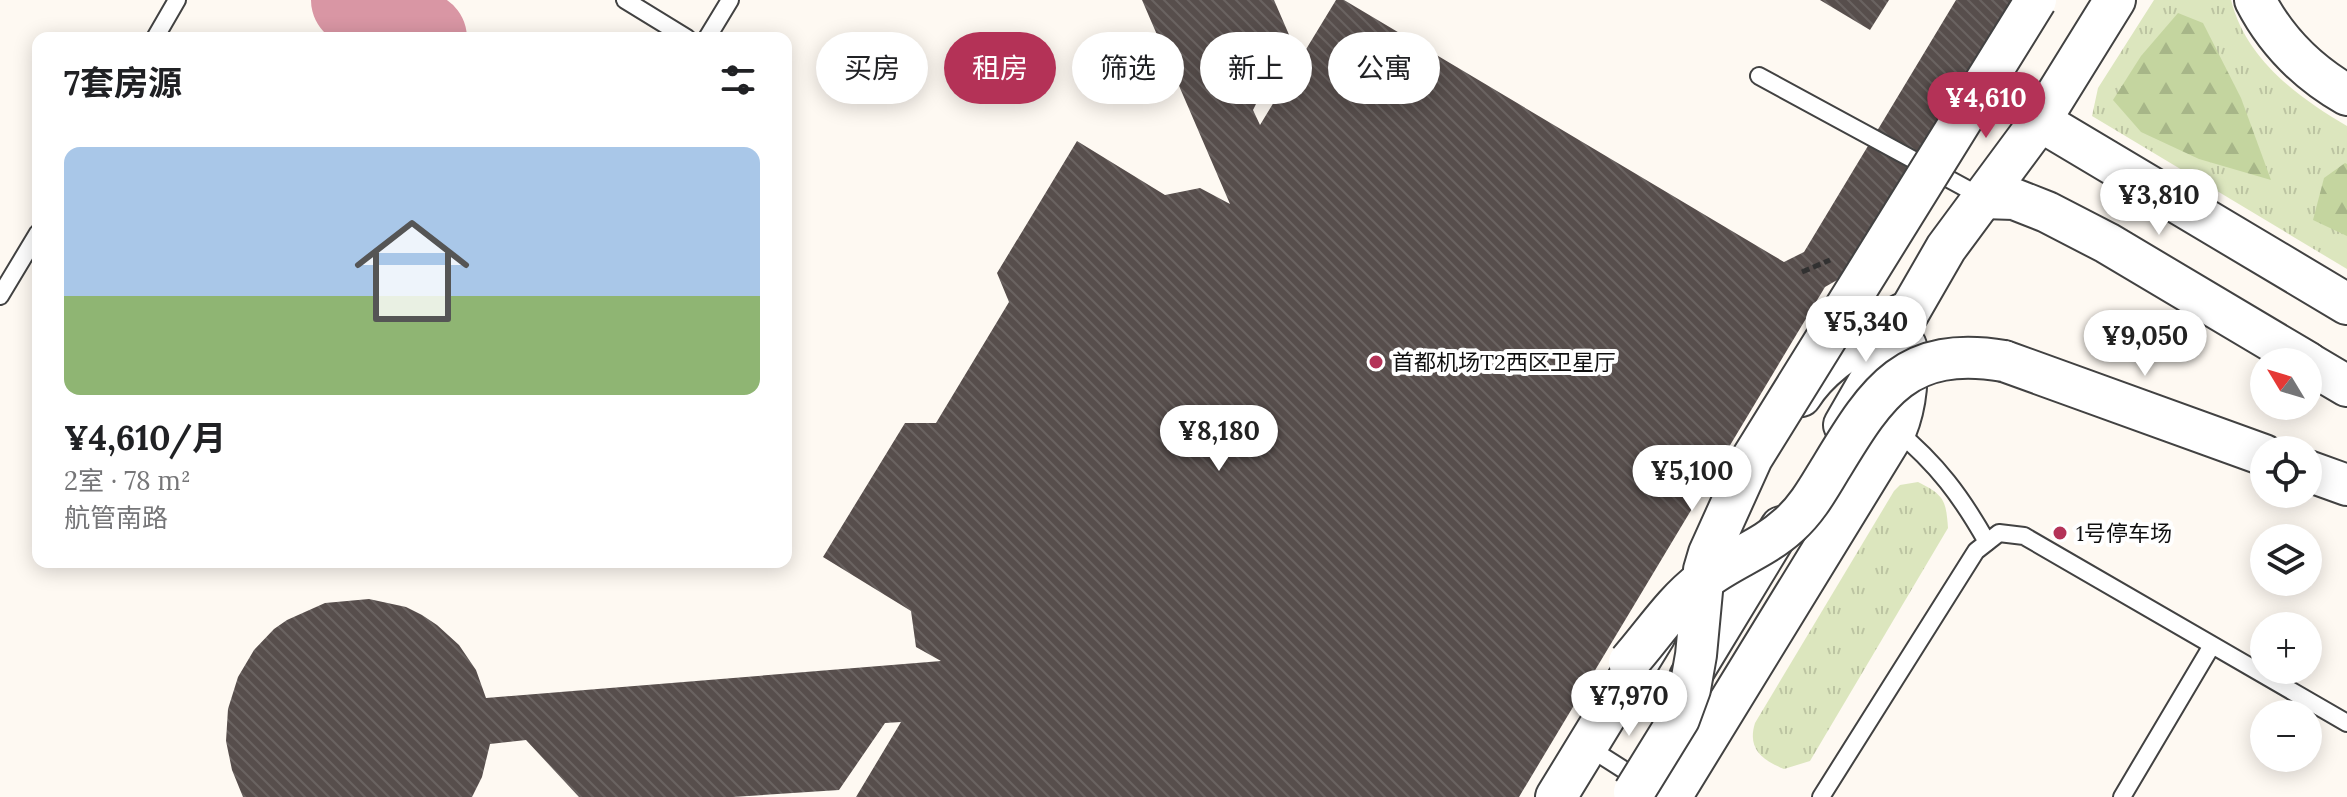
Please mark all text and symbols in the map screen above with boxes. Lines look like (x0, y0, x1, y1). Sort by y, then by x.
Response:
chip: 买房 (816, 32, 928, 104)
chip: 租房 (944, 32, 1056, 104)
chip: 筛选 (1072, 32, 1184, 104)
chip: 新上 (1200, 32, 1312, 104)
chip: 公寓 (1328, 32, 1440, 104)
icon: filters (716, 58, 760, 102)
text: 7套房源 (64, 61, 182, 104)
pin: ¥4,610 (1921, 72, 2051, 140)
text: ¥4,610 (1945, 81, 2027, 114)
pin: ¥3,810 (2094, 169, 2224, 237)
text: ¥3,810 (2118, 178, 2200, 211)
icon: home (340, 199, 484, 343)
pin: ¥5,340 (1801, 296, 1931, 364)
text: ¥5,340 (1824, 305, 1908, 338)
pin: ¥9,050 (2080, 310, 2210, 378)
text: ¥9,050 (2102, 319, 2188, 352)
place label: 首都机场T2西区卫星厅 (1392, 348, 1616, 376)
north arrow (2250, 348, 2322, 420)
map controls (2250, 348, 2322, 772)
marker: 首都机场T2西区卫星厅 (1367, 353, 1385, 371)
pin: ¥8,180 (1154, 405, 1284, 473)
text: ¥8,180 (1178, 414, 1260, 447)
text: ¥4,610/月 (64, 416, 226, 459)
button: locate (2250, 436, 2322, 508)
pin: ¥5,100 (1627, 445, 1757, 513)
text: ¥5,100 (1651, 454, 1733, 487)
text: 2室 · 78 m² (64, 464, 191, 497)
text: 航管南路 (64, 501, 168, 534)
place label: 1号停车场 (2076, 519, 2172, 547)
marker: 1号停车场 (2051, 524, 2069, 542)
button: layers (2250, 524, 2322, 596)
button: + (2250, 612, 2322, 684)
pin: ¥7,970 (1564, 670, 1694, 738)
text: ¥7,970 (1589, 679, 1669, 712)
button: − (2250, 700, 2322, 772)

